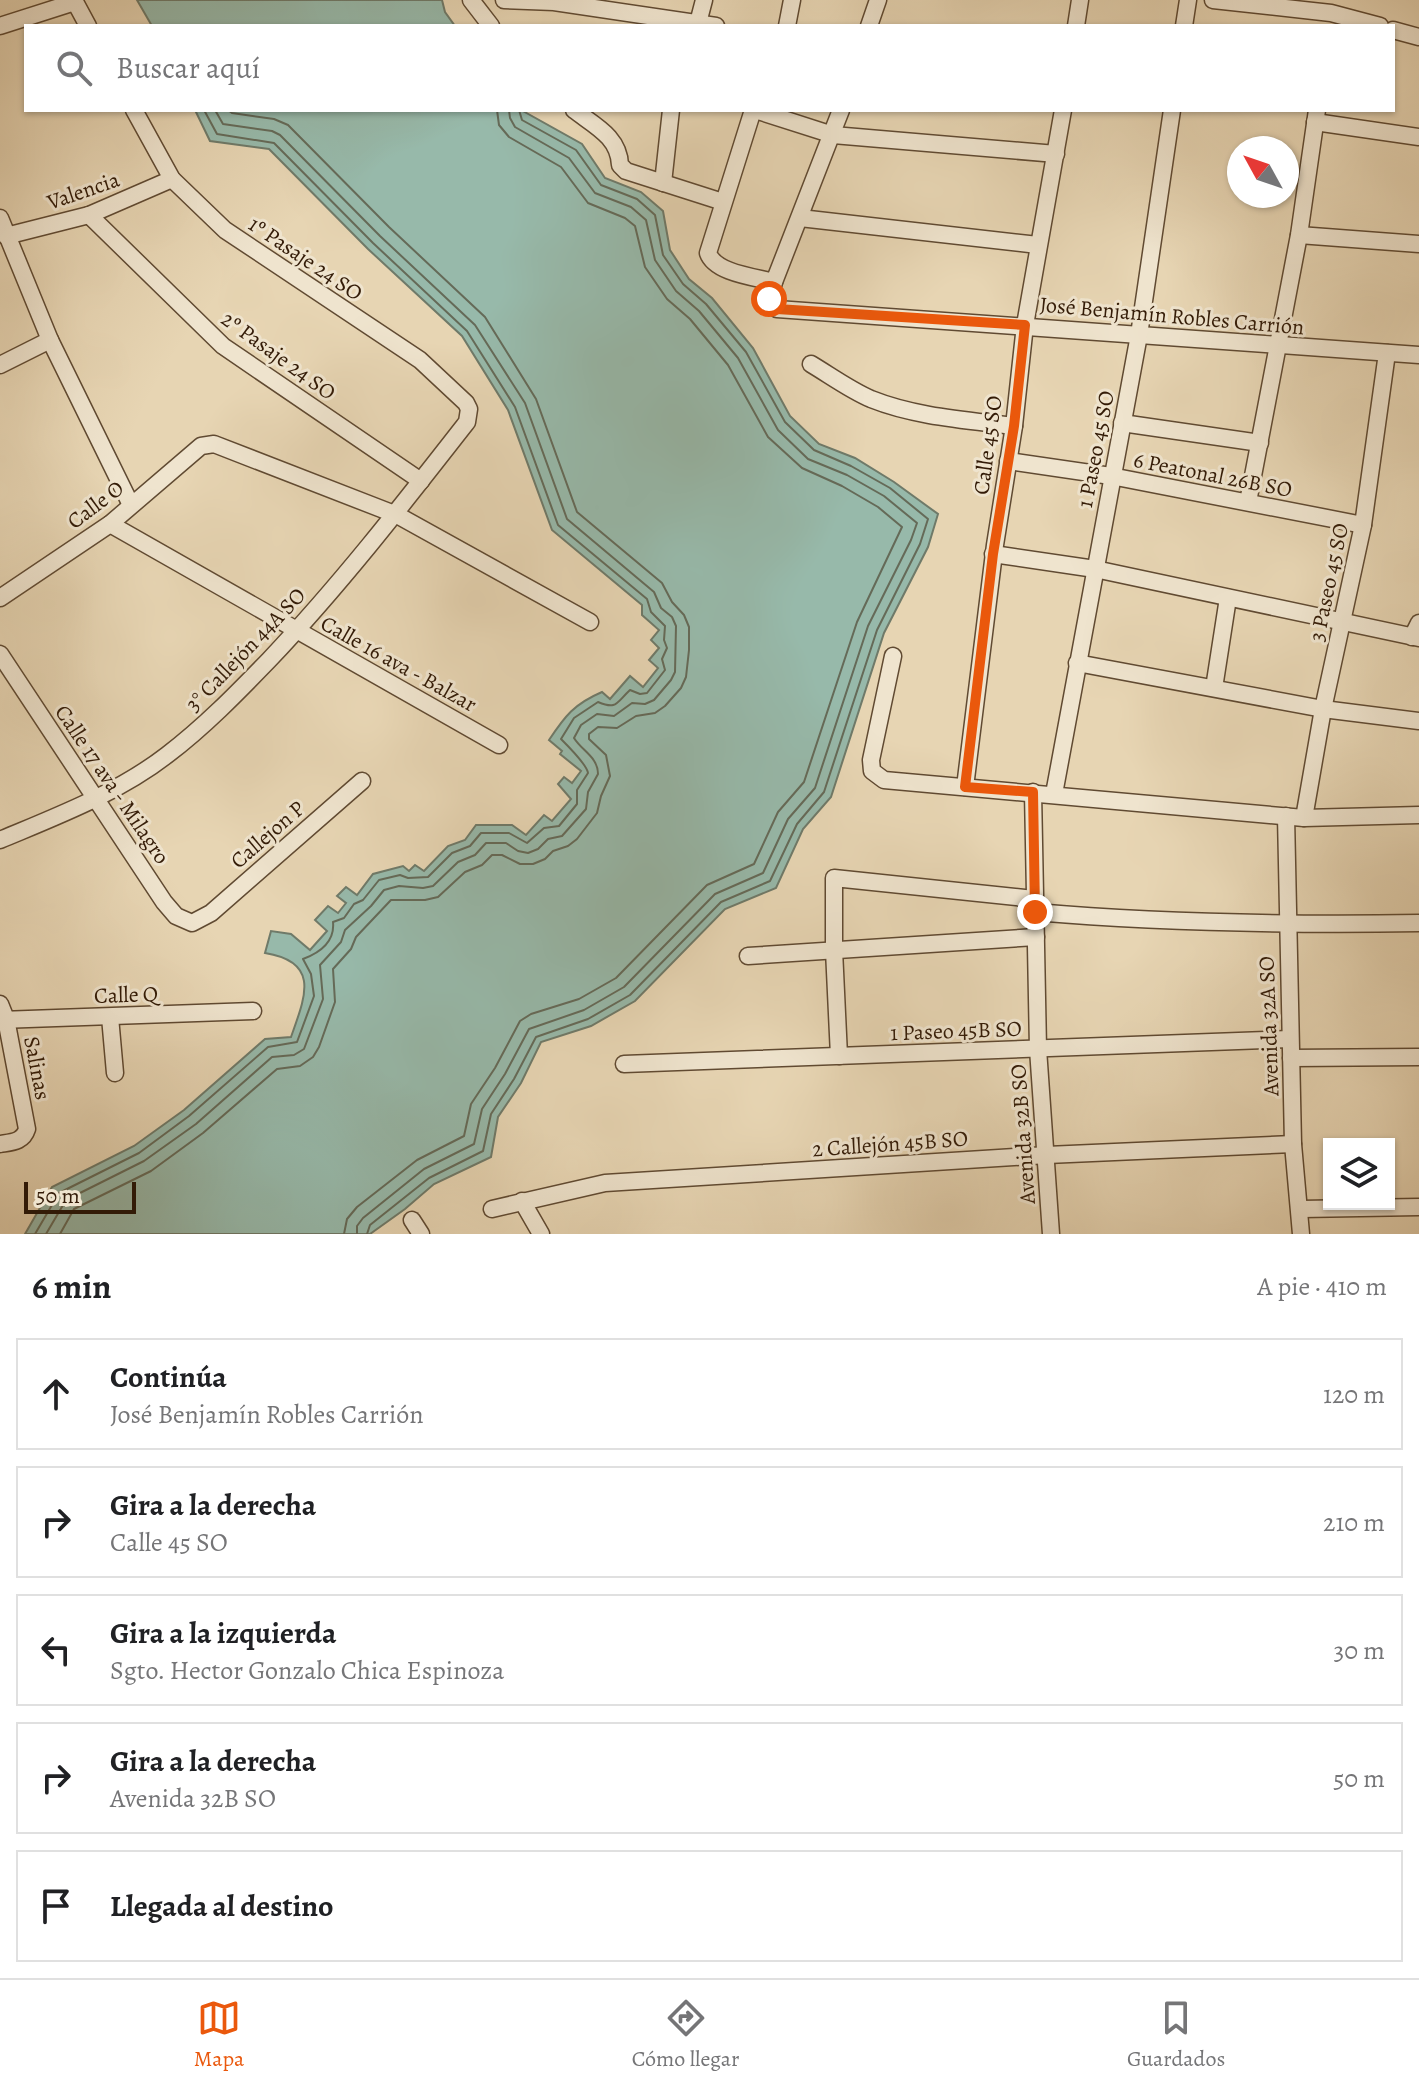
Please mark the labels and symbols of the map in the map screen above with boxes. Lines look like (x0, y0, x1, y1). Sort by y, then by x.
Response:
north arrow (1227, 136, 1299, 208)
street label: Valencia (42, 164, 124, 218)
street label: 1º Pasaje 24 SO (242, 210, 368, 308)
route start (751, 281, 787, 317)
street label: José Benjamín Robles Carrión (1038, 289, 1305, 342)
street label: 2º Pasaje 24 SO (215, 304, 342, 408)
street label: 1 Paseo 45 SO (1070, 388, 1122, 510)
street label: Calle 45 SO (966, 394, 1010, 497)
street label: 6 Peatonal 26B SO (1131, 445, 1295, 505)
street label: Calle O (61, 473, 130, 536)
street label: 3 Paseo 45 SO (1302, 520, 1356, 644)
street label: 3° Callejón 44A SO (179, 581, 313, 718)
street label: Calle 16 ava - Balzar (315, 609, 482, 719)
street label: Calle 17 ava - Milagro (48, 699, 177, 870)
street label: Callejon P (224, 794, 311, 875)
route end (1017, 894, 1053, 930)
street label: Avenida 32A SO (1252, 955, 1286, 1097)
street label: Calle Q (93, 979, 161, 1011)
street label: 1 Paseo 45B SO (890, 1014, 1022, 1048)
street label: Salinas (16, 1034, 58, 1103)
street label: Avenida 32B SO (1003, 1063, 1043, 1206)
street label: 2 Callejón 45B SO (811, 1124, 969, 1164)
scale bar (24, 1178, 136, 1214)

